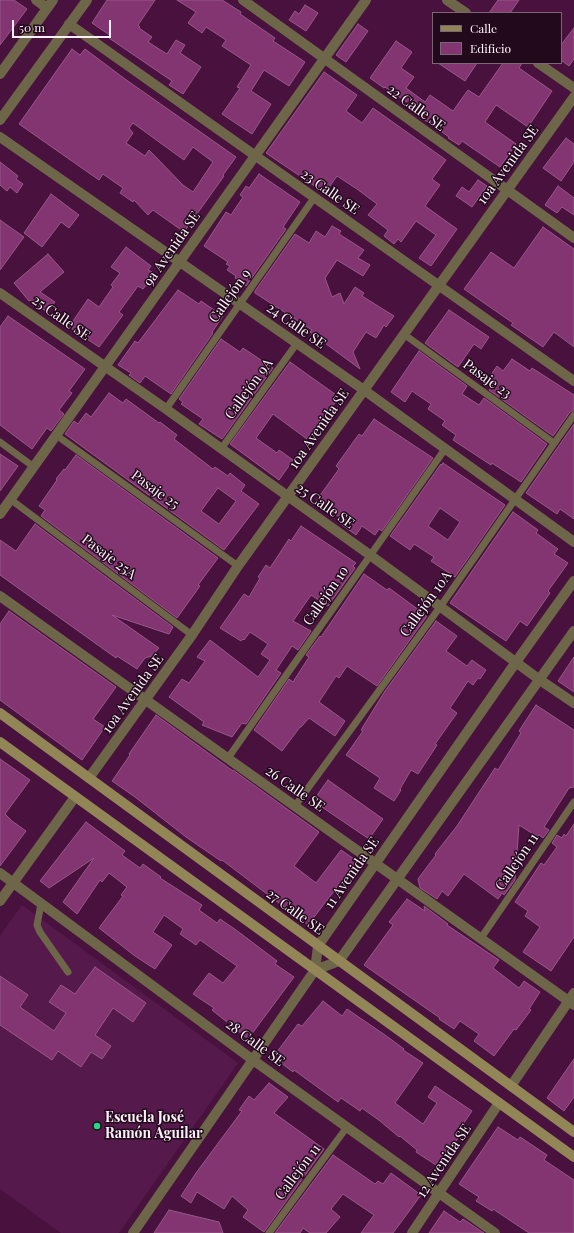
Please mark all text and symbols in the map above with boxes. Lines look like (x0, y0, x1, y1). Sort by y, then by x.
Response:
scale bar (14, 12, 113, 38)
legend (432, 12, 562, 64)
text: 50 m (19, 19, 45, 35)
text: Calle (470, 20, 497, 36)
text: Edificio (470, 40, 511, 56)
street label: 22 Calle SE (384, 81, 448, 135)
street label: 10a Avenida SE (474, 122, 542, 208)
street label: 23 Calle SE (297, 166, 363, 218)
street label: 9a Avenida SE (140, 208, 204, 290)
street label: Callejón 9 (205, 266, 255, 326)
street label: 25 Calle SE (29, 292, 93, 344)
street label: 24 Calle SE (263, 300, 329, 352)
street label: Callejón 9A (221, 355, 277, 423)
street label: Pasaje 23 (460, 356, 514, 402)
street label: 10a Avenida SE (285, 386, 353, 472)
street label: Pasaje 25 (128, 467, 182, 513)
street label: 25 Calle SE (293, 480, 357, 532)
street label: Pasaje 25A (78, 531, 140, 583)
street label: Callejón 10 (300, 563, 352, 629)
street label: Callejón 10A (397, 568, 455, 640)
street label: 10a Avenida SE (99, 651, 167, 737)
street label: 26 Calle SE (262, 762, 328, 816)
street label: Callejón 11 (492, 830, 542, 894)
street label: 11 Avenida SE (321, 834, 383, 912)
street label: 27 Calle SE (263, 886, 327, 938)
street label: 28 Calle SE (222, 1016, 288, 1070)
place label: Escuela José Ramón Aguilar (105, 1110, 202, 1142)
marker: Escuela José Ramón Aguilar (92, 1121, 102, 1131)
street label: 12 Avenida SE (413, 1121, 475, 1201)
street label: Callejón 11 (272, 1141, 324, 1203)

